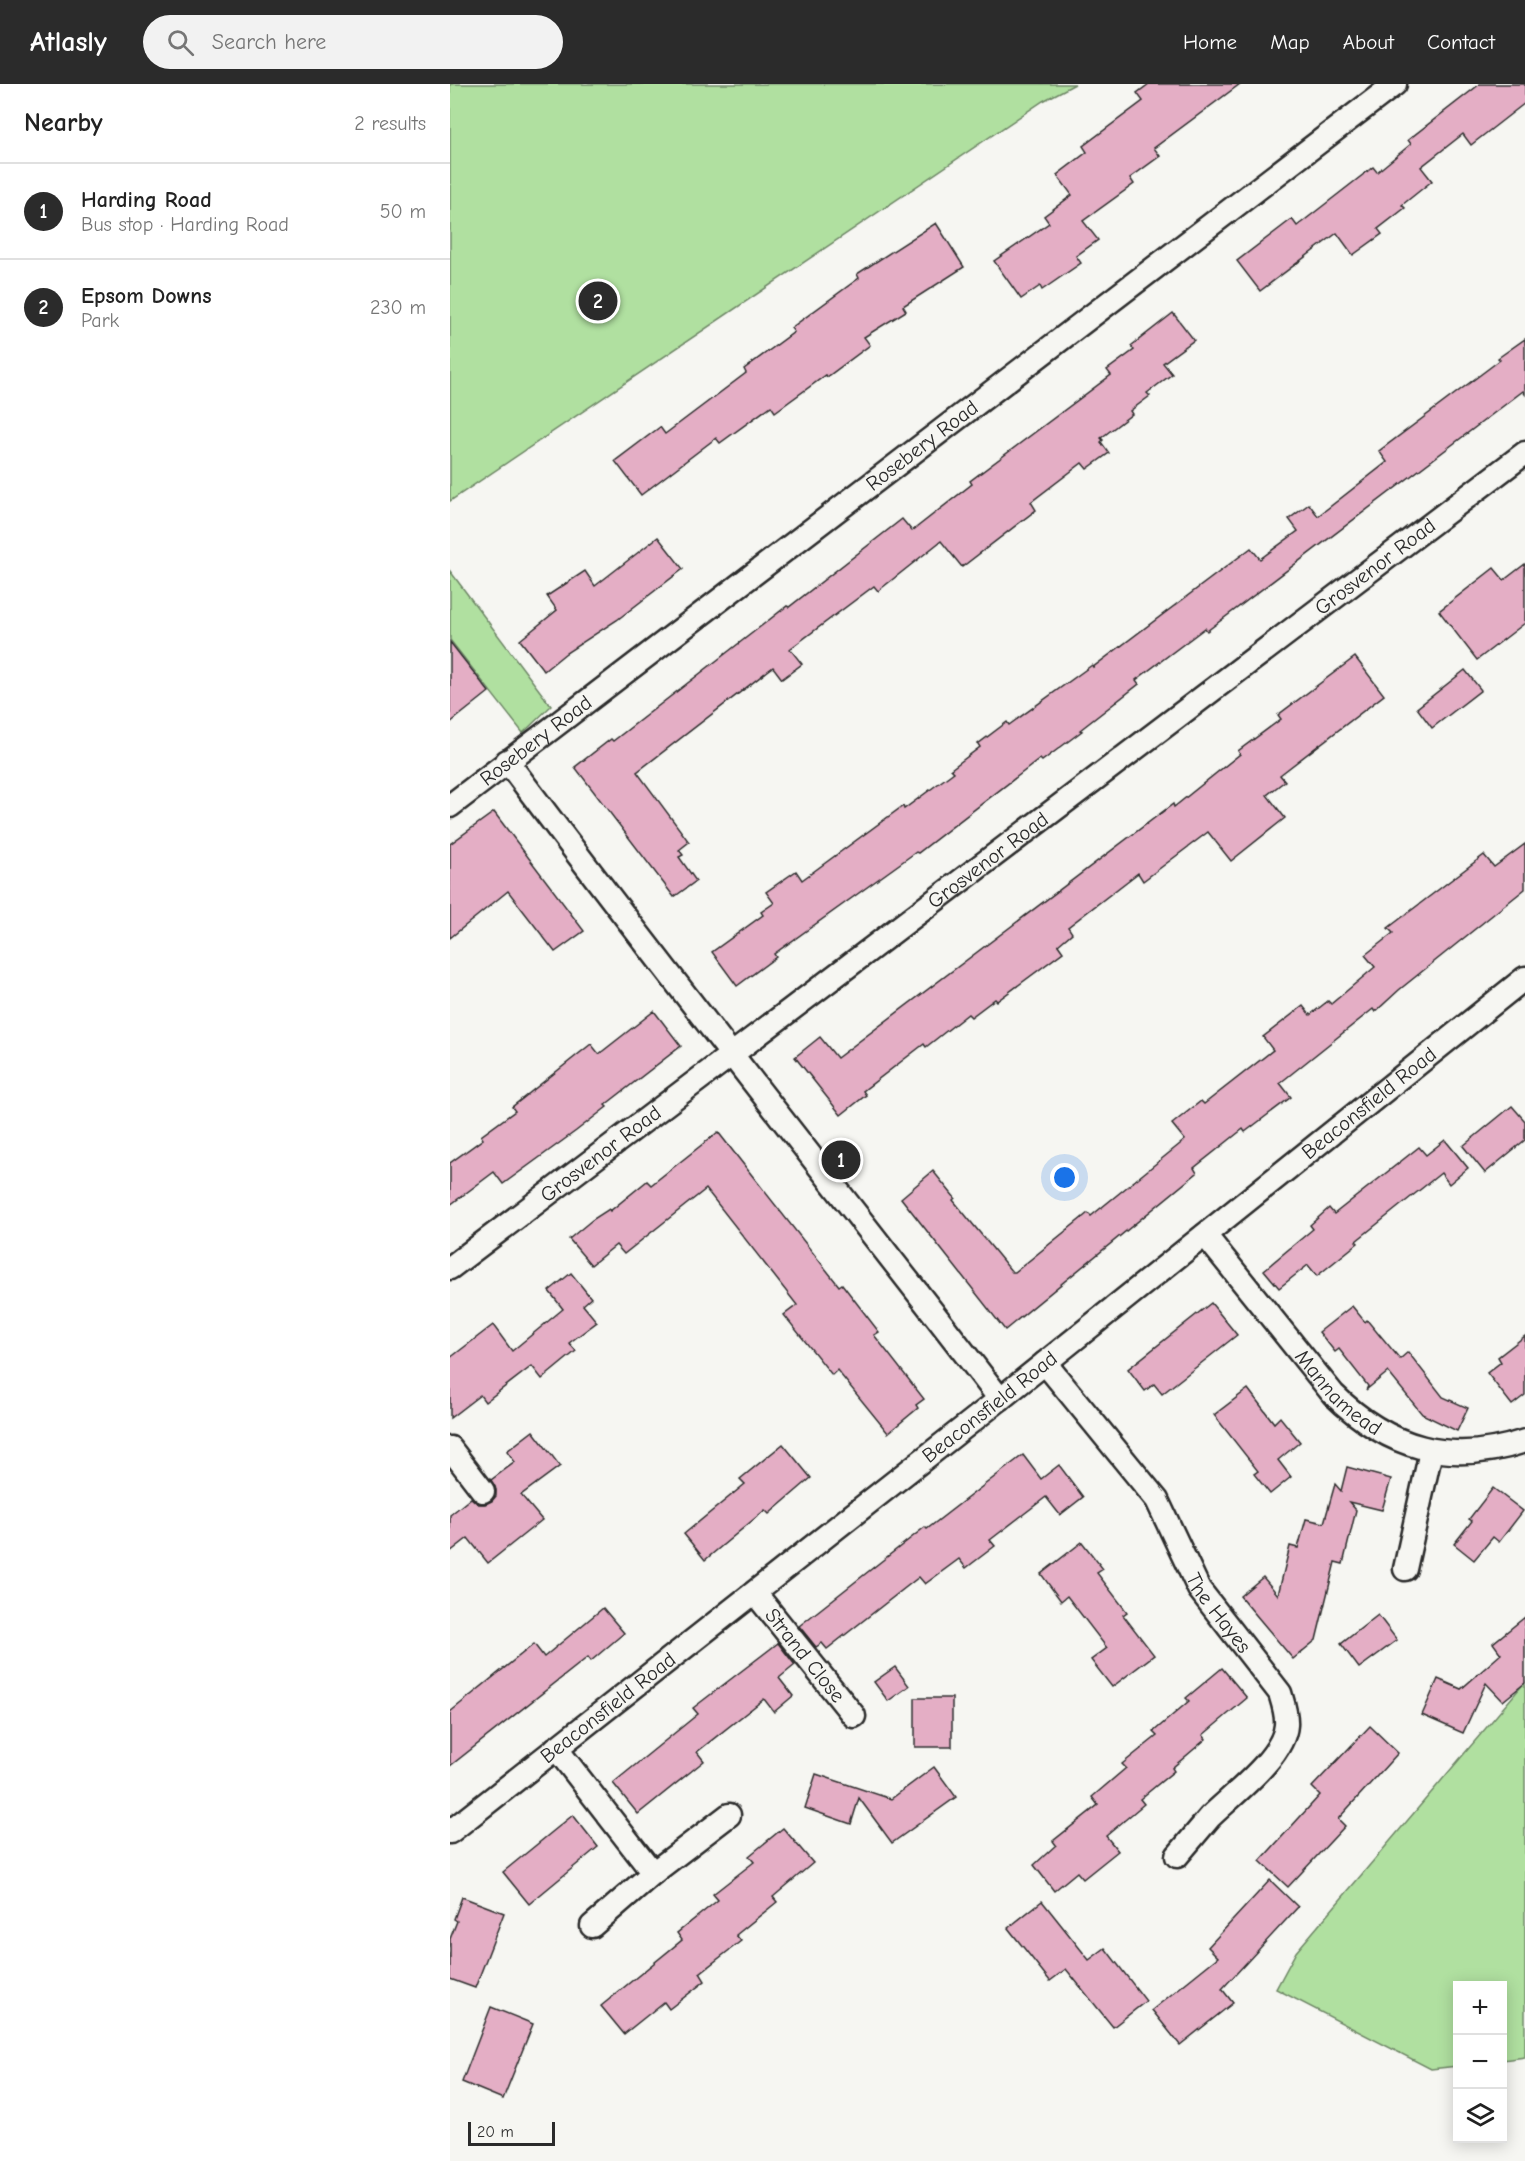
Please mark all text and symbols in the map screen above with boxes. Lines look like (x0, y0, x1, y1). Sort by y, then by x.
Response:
search box (143, 15, 563, 69)
text: Atlasly (30, 26, 107, 58)
icon: search (164, 26, 197, 59)
text: Search here (212, 29, 326, 55)
text: Home (1183, 30, 1237, 54)
text: Map (1270, 30, 1310, 54)
text: About (1343, 30, 1394, 54)
text: Contact (1427, 30, 1495, 54)
text: Nearby (24, 108, 103, 138)
text: 2 results (354, 112, 426, 135)
text: Harding Road (81, 187, 212, 213)
text: 1 (40, 200, 47, 223)
text: 50 m (380, 200, 426, 223)
text: Bus stop · Harding Road (81, 213, 289, 236)
pin: 2 (578, 278, 618, 324)
text: Epsom Downs (81, 283, 212, 309)
text: 2 (39, 296, 48, 319)
text: 230 m (370, 296, 426, 319)
text: Park (81, 309, 119, 332)
street label: Rosebery Road (861, 395, 983, 496)
street label: Grosvenor Road (1310, 513, 1440, 620)
street label: Rosebery Road (475, 690, 596, 791)
street label: Grosvenor Road (923, 807, 1053, 914)
street label: Beaconsfield Road (1297, 1042, 1441, 1164)
street label: Grosvenor Road (536, 1100, 666, 1207)
pin: 1 (822, 1138, 860, 1182)
your location (1050, 1163, 1079, 1192)
street label: Mannamead (1290, 1345, 1386, 1440)
street label: Beaconsfield Road (917, 1346, 1062, 1468)
street label: The Hayes (1181, 1569, 1256, 1658)
street label: Strand Close (760, 1603, 850, 1707)
street label: Beaconsfield Road (536, 1647, 680, 1768)
map controls (1453, 1981, 1507, 2143)
button: + (1453, 1981, 1507, 2035)
button: − (1453, 2035, 1507, 2089)
button: layers (1453, 2089, 1507, 2143)
scale bar (468, 2119, 555, 2146)
text: 20 m (477, 2123, 514, 2141)

